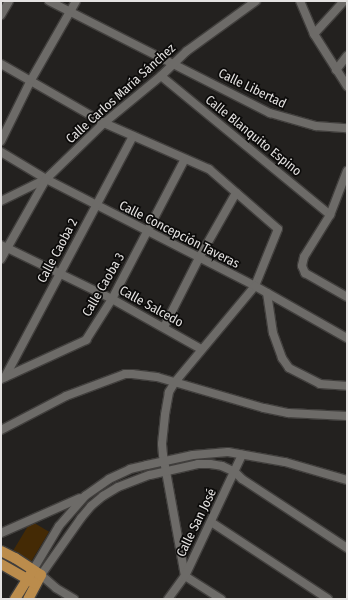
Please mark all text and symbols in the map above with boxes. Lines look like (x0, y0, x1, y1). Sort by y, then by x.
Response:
street label: Calle Carlos María Sánchez (63, 41, 179, 147)
street label: Calle Libertad (216, 66, 288, 112)
street label: Calle Blanquito Espino (202, 92, 304, 180)
street label: Calle Concepción Taveras (116, 198, 242, 272)
street label: Calle Caoba 2 (35, 216, 81, 286)
street label: Calle Caoba 3 (80, 250, 128, 320)
street label: Calle Salcedo (116, 283, 186, 331)
street label: Calle San José (174, 486, 220, 560)

